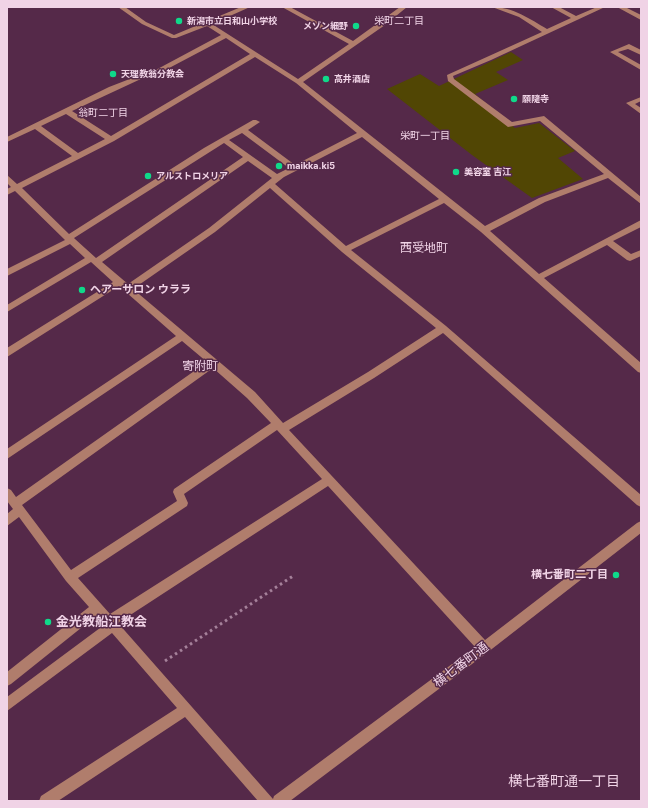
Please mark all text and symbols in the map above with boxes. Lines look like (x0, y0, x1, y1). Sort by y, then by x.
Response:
district label: 栄町二丁目 (374, 15, 424, 27)
marker: 新潟市立日和山小学校 (174, 16, 184, 26)
place label: 新潟市立日和山小学校 (187, 16, 277, 26)
place label: メゾン細野 (303, 21, 348, 31)
marker: メゾン細野 (351, 21, 361, 31)
marker: 天理教翁分教会 (108, 69, 118, 79)
place label: 天理教翁分教会 (121, 69, 184, 79)
marker: 高井酒店 (321, 74, 331, 84)
place label: 高井酒店 (334, 74, 370, 84)
marker: 願隨寺 (509, 94, 519, 104)
place label: 願隨寺 (522, 94, 549, 104)
district label: 翁町二丁目 (78, 107, 128, 119)
district label: 栄町一丁目 (400, 130, 450, 142)
marker: maikka.ki5 (274, 161, 284, 171)
place label: maikka.ki5 (287, 161, 335, 171)
marker: 美容室 吉江 (451, 167, 461, 177)
place label: 美容室 吉江 (464, 167, 511, 177)
marker: アルストロメリア (143, 171, 153, 181)
place label: アルストロメリア (156, 171, 228, 181)
district label: 西受地町 (400, 241, 448, 255)
place label: ヘアーサロン ウララ (90, 283, 191, 297)
marker: ヘアーサロン ウララ (77, 285, 87, 295)
district label: 寄附町 (182, 359, 218, 373)
place label: 横七番町二丁目 (531, 568, 608, 582)
marker: 横七番町二丁目 (611, 570, 621, 580)
place label: 金光教船江教会 (56, 614, 147, 630)
marker: 金光教船江教会 (43, 617, 53, 627)
street label: 横七番町通 (430, 639, 492, 691)
district label: 横七番町通一丁目 (508, 774, 620, 790)

